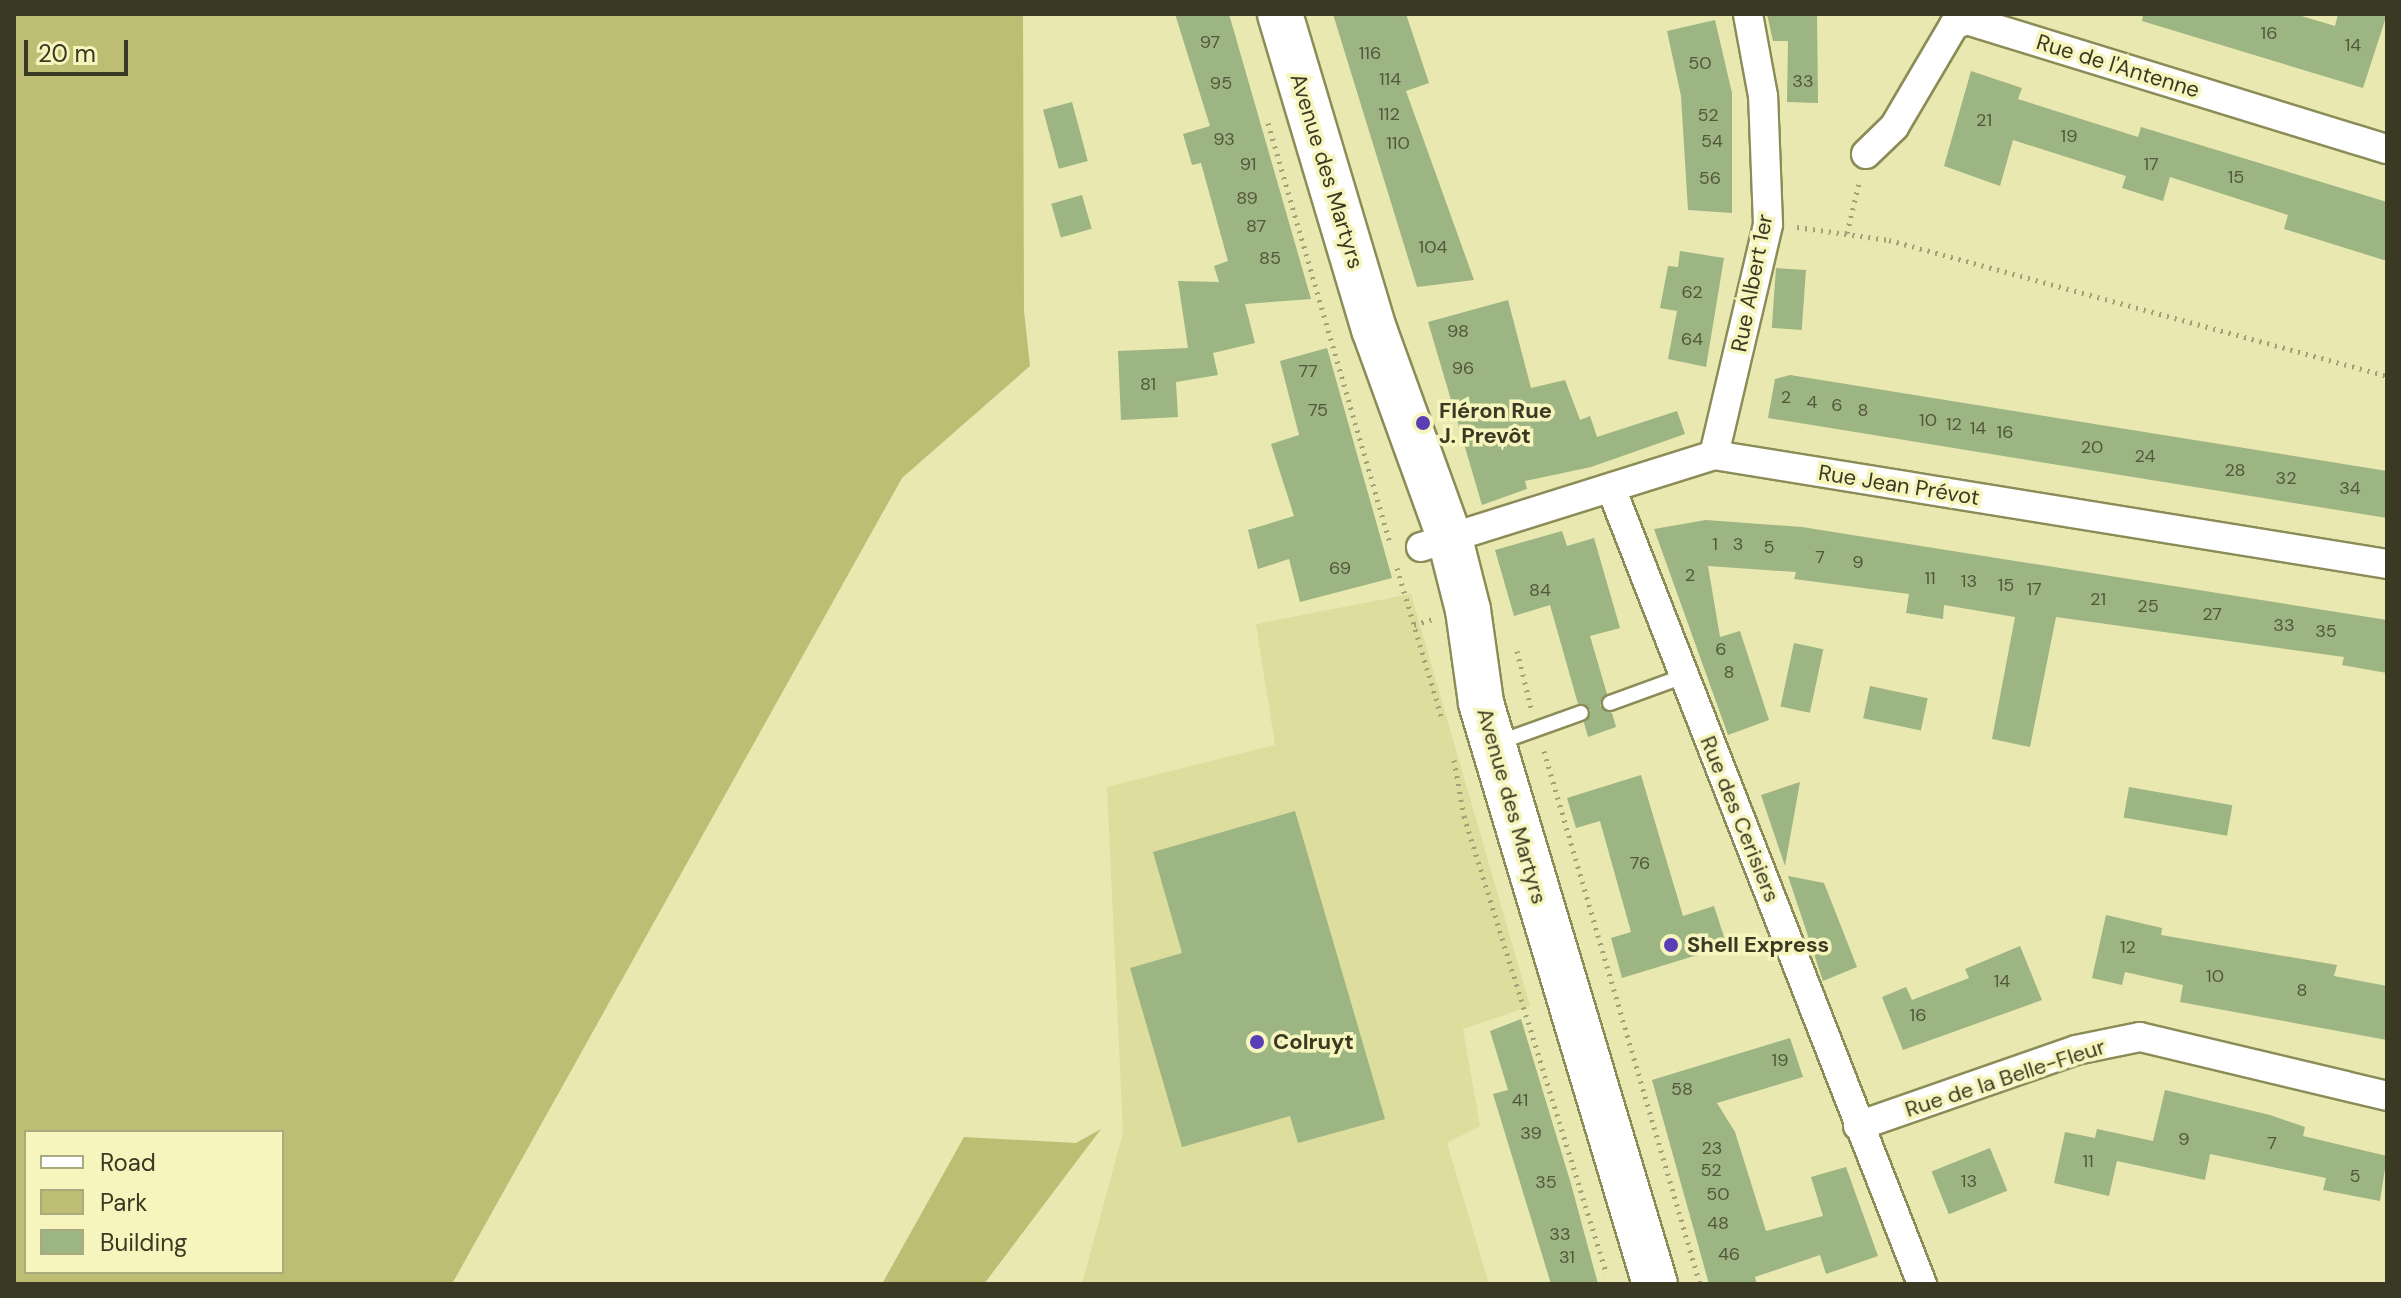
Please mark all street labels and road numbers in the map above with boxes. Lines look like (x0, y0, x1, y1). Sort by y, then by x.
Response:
street label: Rue de l'Antenne (2033, 29, 2203, 103)
street label: Avenue des Martyrs (1285, 70, 1369, 272)
street label: Rue Albert 1er (1726, 212, 1778, 354)
street label: Rue Jean Prévot (1817, 459, 1981, 511)
street label: Avenue des Martyrs (1471, 705, 1553, 907)
street label: Rue des Cerisiers (1695, 732, 1785, 906)
street label: Rue de la Belle-Fleur (1902, 1033, 2108, 1123)

